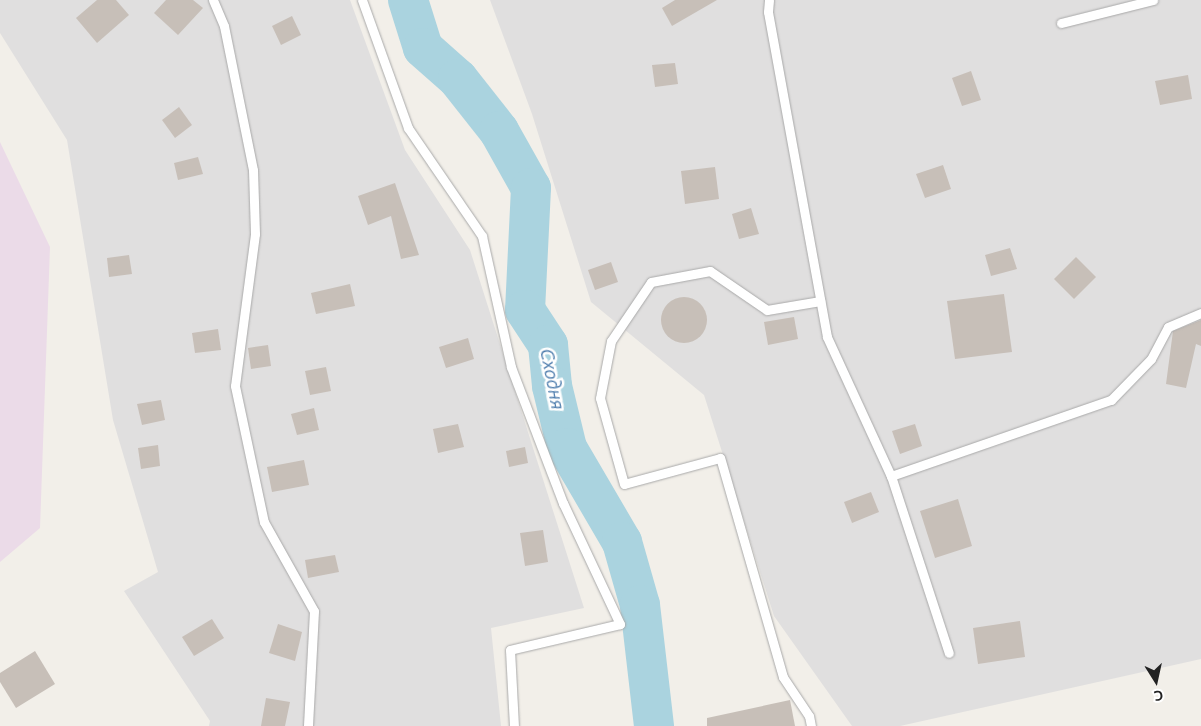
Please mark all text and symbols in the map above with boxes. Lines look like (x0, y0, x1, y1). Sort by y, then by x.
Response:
water label: Сходня (535, 346, 569, 412)
north arrow (1131, 656, 1181, 706)
text: С (1153, 687, 1164, 704)

